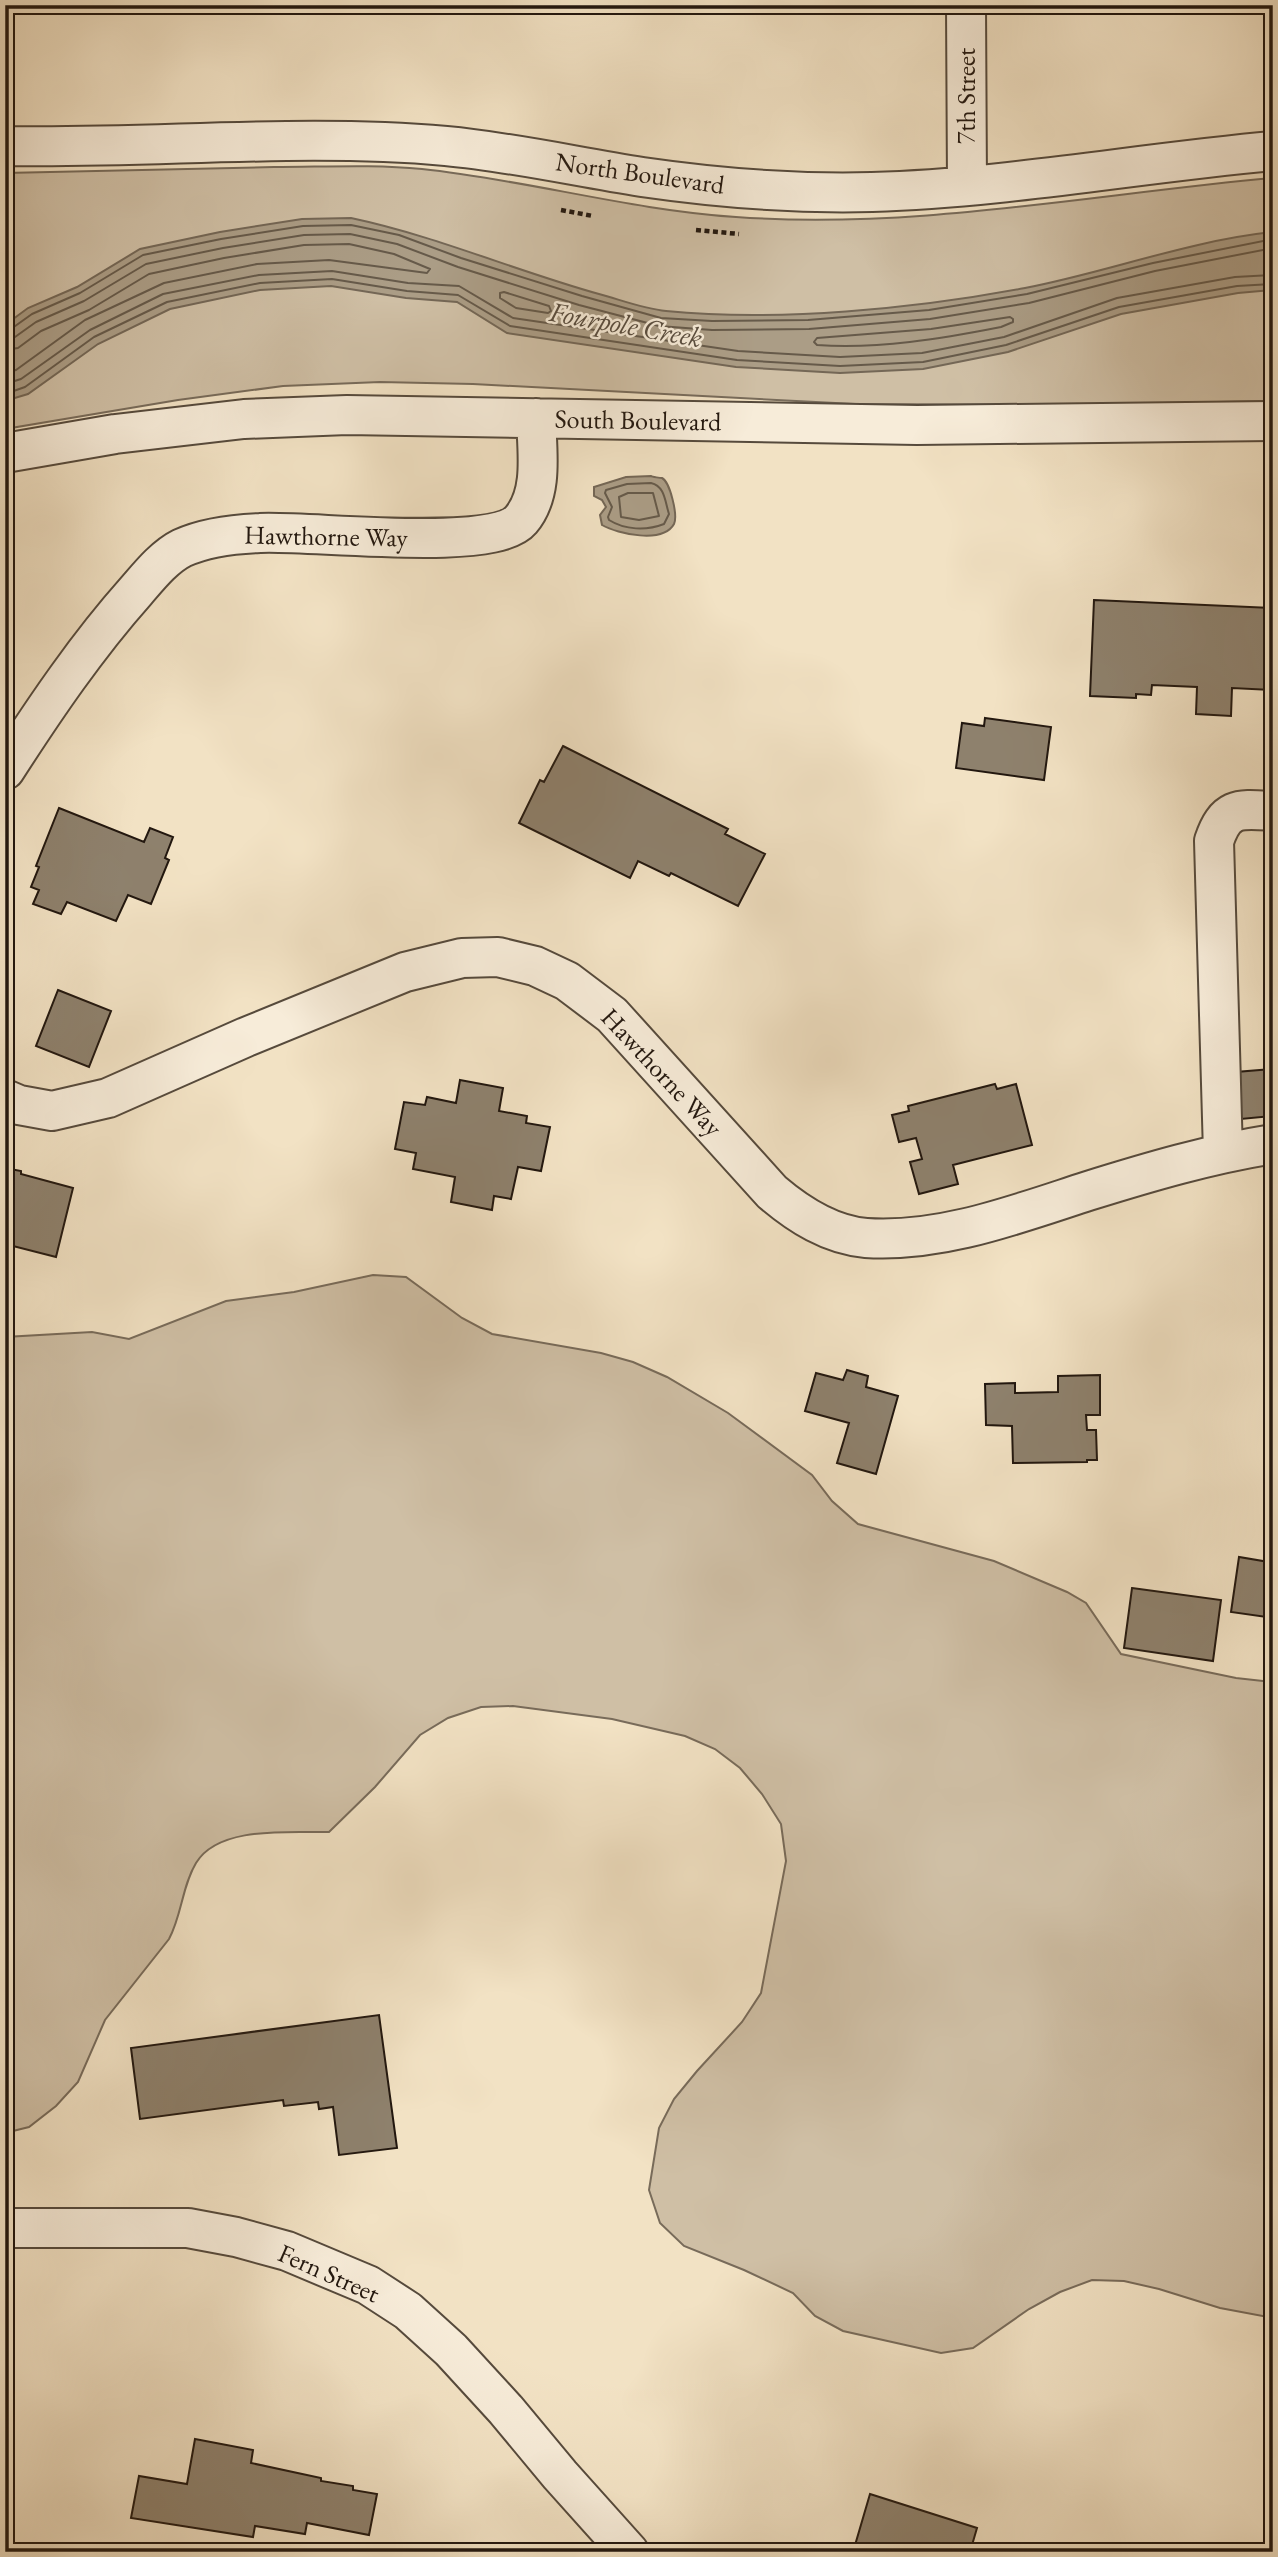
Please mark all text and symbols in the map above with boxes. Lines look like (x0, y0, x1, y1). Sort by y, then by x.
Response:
street label: 7th Street (949, 48, 983, 144)
street label: North Boulevard (553, 144, 728, 202)
water label: Fourpole Creek (546, 293, 705, 355)
street label: South Boulevard (554, 402, 723, 438)
street label: Hawthorne Way (244, 518, 409, 554)
street label: Hawthorne Way (594, 1001, 731, 1144)
street label: Fern Street (273, 2236, 385, 2310)

